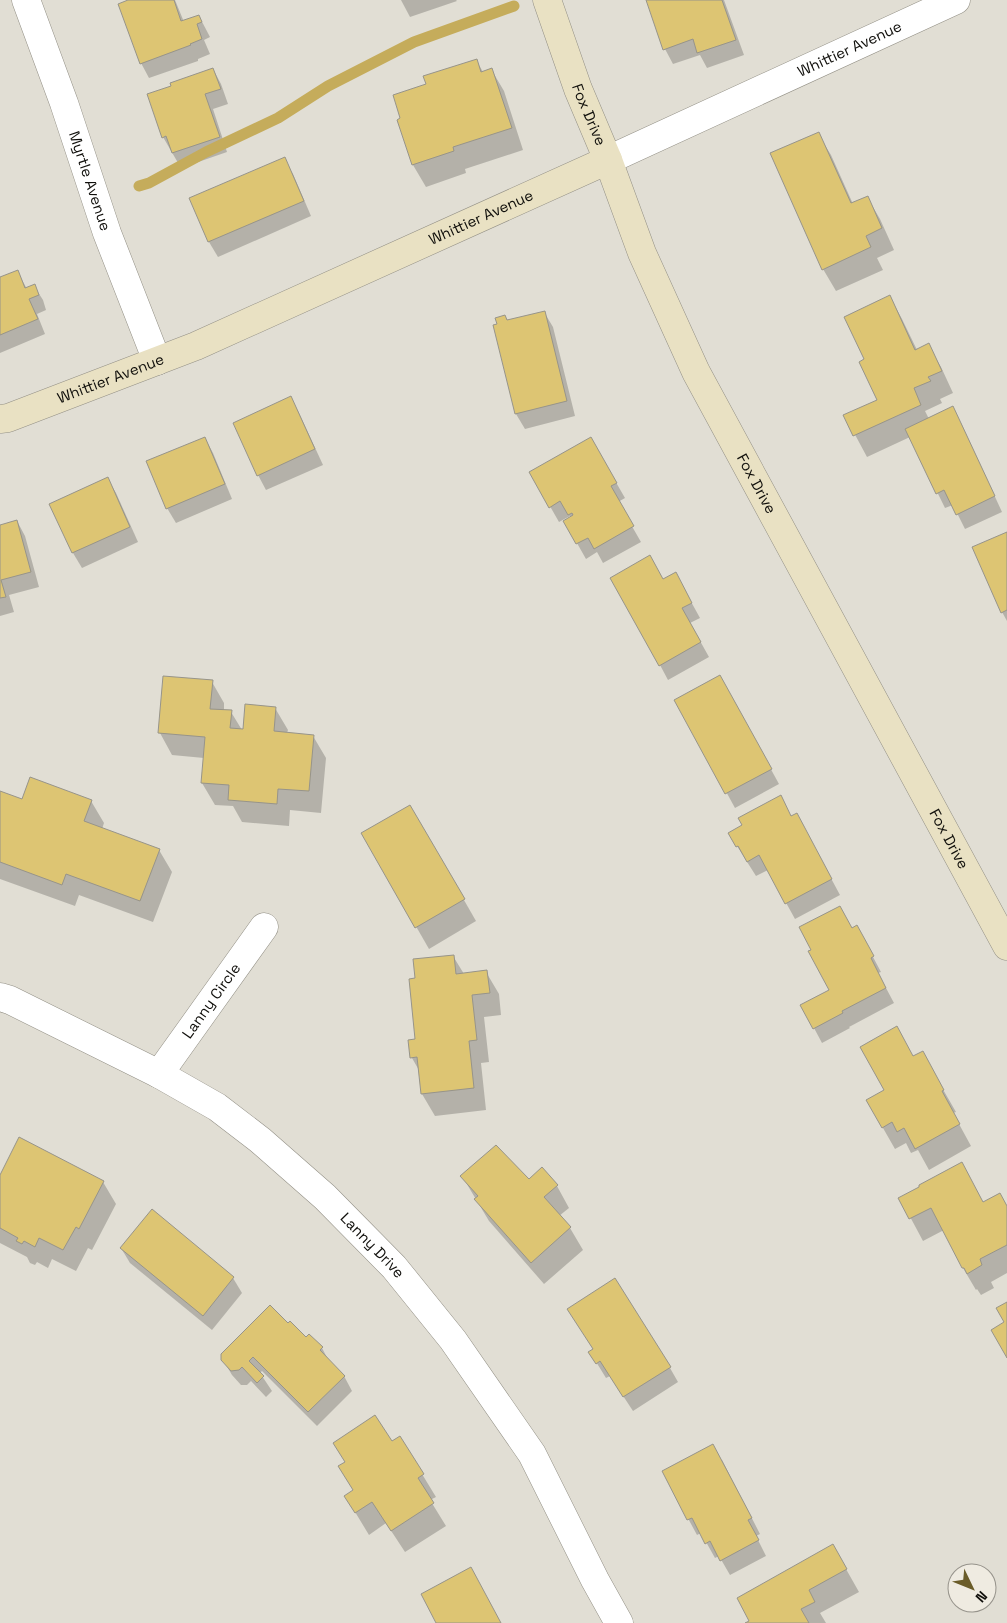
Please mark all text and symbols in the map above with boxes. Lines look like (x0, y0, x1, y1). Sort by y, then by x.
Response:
street label: Whittier Avenue (794, 16, 905, 81)
street label: Fox Drive (568, 81, 611, 148)
street label: Myrtle Avenue (65, 129, 116, 233)
street label: Whittier Avenue (425, 185, 536, 249)
street label: Whittier Avenue (54, 349, 167, 407)
street label: Fox Drive (733, 450, 781, 517)
street label: Fox Drive (925, 805, 973, 872)
street label: Lanny Circle (177, 959, 244, 1042)
street label: Lanny Drive (337, 1208, 409, 1282)
north arrow (947, 1563, 997, 1613)
text: N (972, 1587, 991, 1606)

